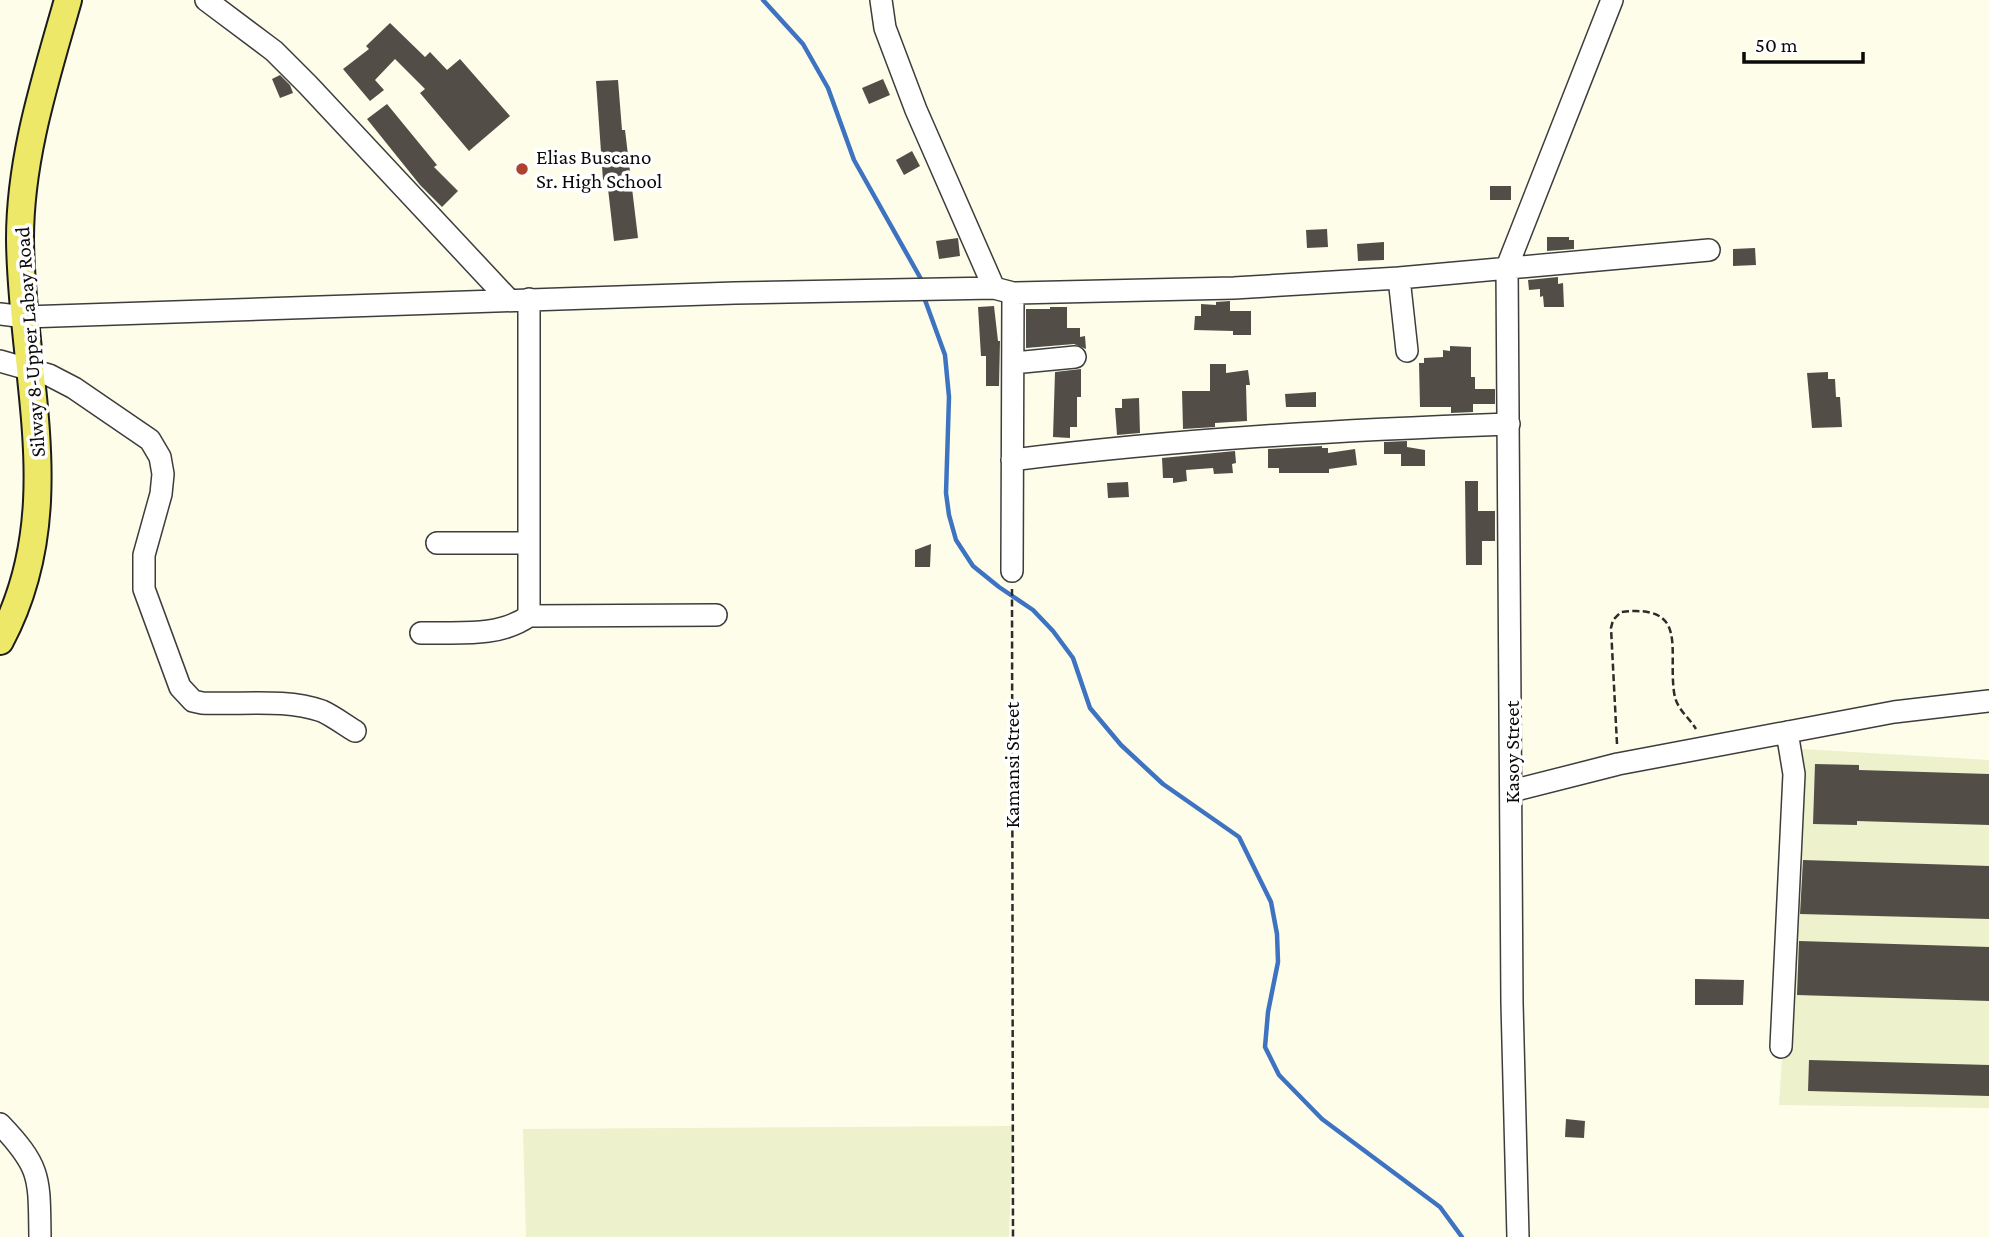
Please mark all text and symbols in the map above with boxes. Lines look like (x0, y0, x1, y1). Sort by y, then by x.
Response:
scale bar (1744, 21, 1863, 65)
text: 50 m (1755, 33, 1798, 57)
place label: Elias Buscano Sr. High School (536, 145, 662, 193)
marker: Elias Buscano Sr. High School (514, 161, 530, 177)
street label: Silway 8-Upper Labay Road (10, 226, 50, 458)
street label: Kasoy Street (1500, 699, 1524, 804)
street label: Kamansi Street (1000, 701, 1024, 828)

